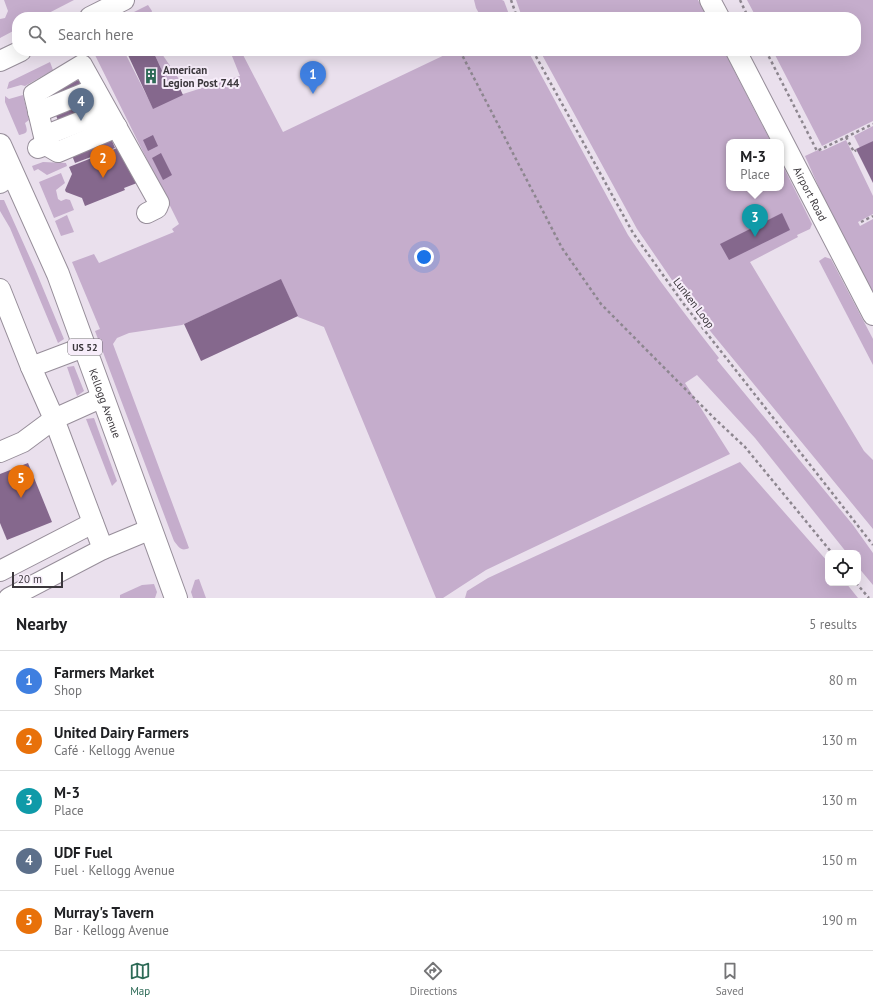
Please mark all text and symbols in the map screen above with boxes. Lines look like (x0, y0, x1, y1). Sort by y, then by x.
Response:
search box (12, 12, 861, 56)
icon: search (26, 23, 48, 45)
text: Search here (58, 25, 134, 44)
pin: 1 (300, 61, 326, 94)
place label: American Legion Post 744 (163, 63, 240, 90)
building icon: American Legion Post 744 (142, 67, 160, 85)
pin: 4 (68, 88, 94, 121)
popup (726, 139, 784, 191)
pin: 2 (90, 145, 116, 178)
text: M-3 (740, 147, 766, 166)
street label: Airport Road (790, 164, 830, 223)
text: Place (740, 166, 770, 183)
pin: 3 (742, 204, 768, 237)
your location (414, 247, 434, 267)
street label: Lunken Loop (670, 275, 718, 331)
road number: US 52 (68, 339, 102, 355)
street label: Kellogg Avenue (86, 367, 124, 440)
pin: 5 (8, 465, 34, 498)
map controls (825, 550, 861, 586)
button: locate (825, 550, 861, 586)
scale bar (12, 570, 63, 589)
text: 20 m (18, 572, 42, 586)
text: Nearby (16, 613, 67, 635)
text: 5 results (809, 616, 857, 633)
text: Farmers Market (54, 663, 154, 682)
text: 1 (25, 672, 33, 689)
text: 80 m (829, 672, 857, 689)
text: Shop (54, 682, 82, 699)
text: United Dairy Farmers (54, 723, 189, 742)
text: 2 (25, 732, 33, 749)
text: 130 m (822, 732, 857, 749)
text: Café · Kellogg Avenue (54, 742, 175, 759)
text: M-3 (54, 783, 80, 802)
text: 3 (25, 792, 33, 809)
text: 130 m (822, 792, 857, 809)
text: Place (54, 802, 84, 819)
text: UDF Fuel (54, 843, 112, 862)
text: 4 (25, 852, 33, 869)
text: 150 m (822, 852, 857, 869)
text: Fuel · Kellogg Avenue (54, 862, 175, 879)
text: Murray's Tavern (54, 903, 154, 922)
text: 5 (25, 912, 33, 929)
text: 190 m (822, 912, 857, 929)
text: Bar · Kellogg Avenue (54, 922, 169, 939)
tab: Map (129, 960, 151, 998)
tab: Directions (410, 960, 457, 998)
tab: Saved (716, 960, 744, 998)

